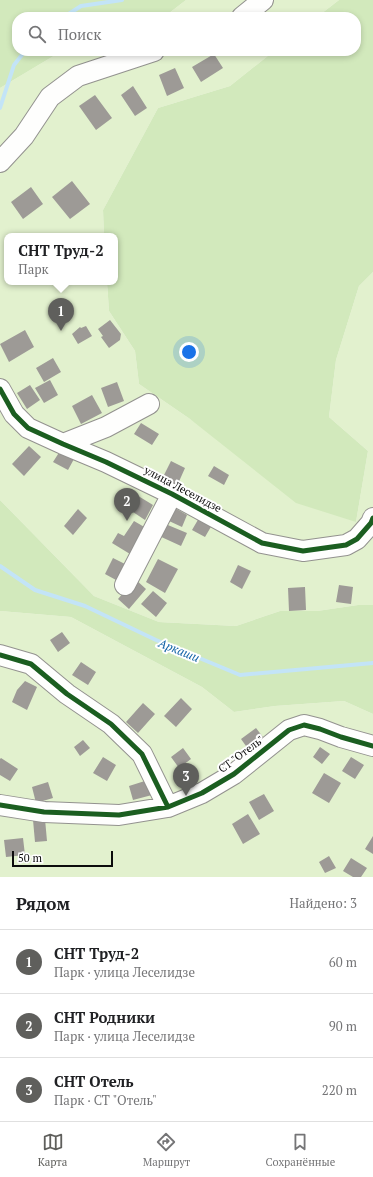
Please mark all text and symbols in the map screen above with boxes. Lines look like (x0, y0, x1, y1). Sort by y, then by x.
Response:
search box (12, 12, 361, 56)
icon: search (26, 23, 48, 45)
text: Поиск (58, 24, 101, 44)
popup (4, 233, 118, 285)
text: СНТ Труд-2 (18, 240, 104, 260)
text: Парк (18, 260, 49, 278)
pin: 1 (48, 298, 74, 331)
your location (179, 342, 199, 362)
street label: улица Леселидзе (141, 462, 225, 516)
pin: 2 (114, 488, 140, 521)
water label: Аркаши (155, 635, 202, 665)
street label: СТ "Отель" (215, 732, 267, 776)
pin: 3 (173, 763, 199, 796)
scale bar (12, 849, 113, 868)
text: 50 m (18, 851, 42, 865)
text: Рядом (16, 892, 70, 915)
text: Найдено: 3 (290, 894, 357, 912)
text: СНТ Труд-2 (54, 943, 139, 963)
text: 1 (25, 953, 33, 971)
text: 60 m (329, 953, 357, 971)
text: Парк · улица Леселидзе (54, 963, 195, 981)
text: СНТ Родники (54, 1007, 155, 1027)
text: 2 (25, 1017, 33, 1035)
text: 90 m (329, 1017, 357, 1035)
text: Парк · улица Леселидзе (54, 1027, 195, 1045)
text: СНТ Отель (54, 1071, 134, 1091)
text: 3 (25, 1081, 33, 1099)
text: 220 m (322, 1081, 357, 1099)
text: Парк · СТ "Отель" (54, 1091, 157, 1109)
tab: Карта (38, 1131, 67, 1169)
tab: Маршрут (143, 1131, 190, 1169)
tab: Сохранённые (266, 1131, 335, 1169)

